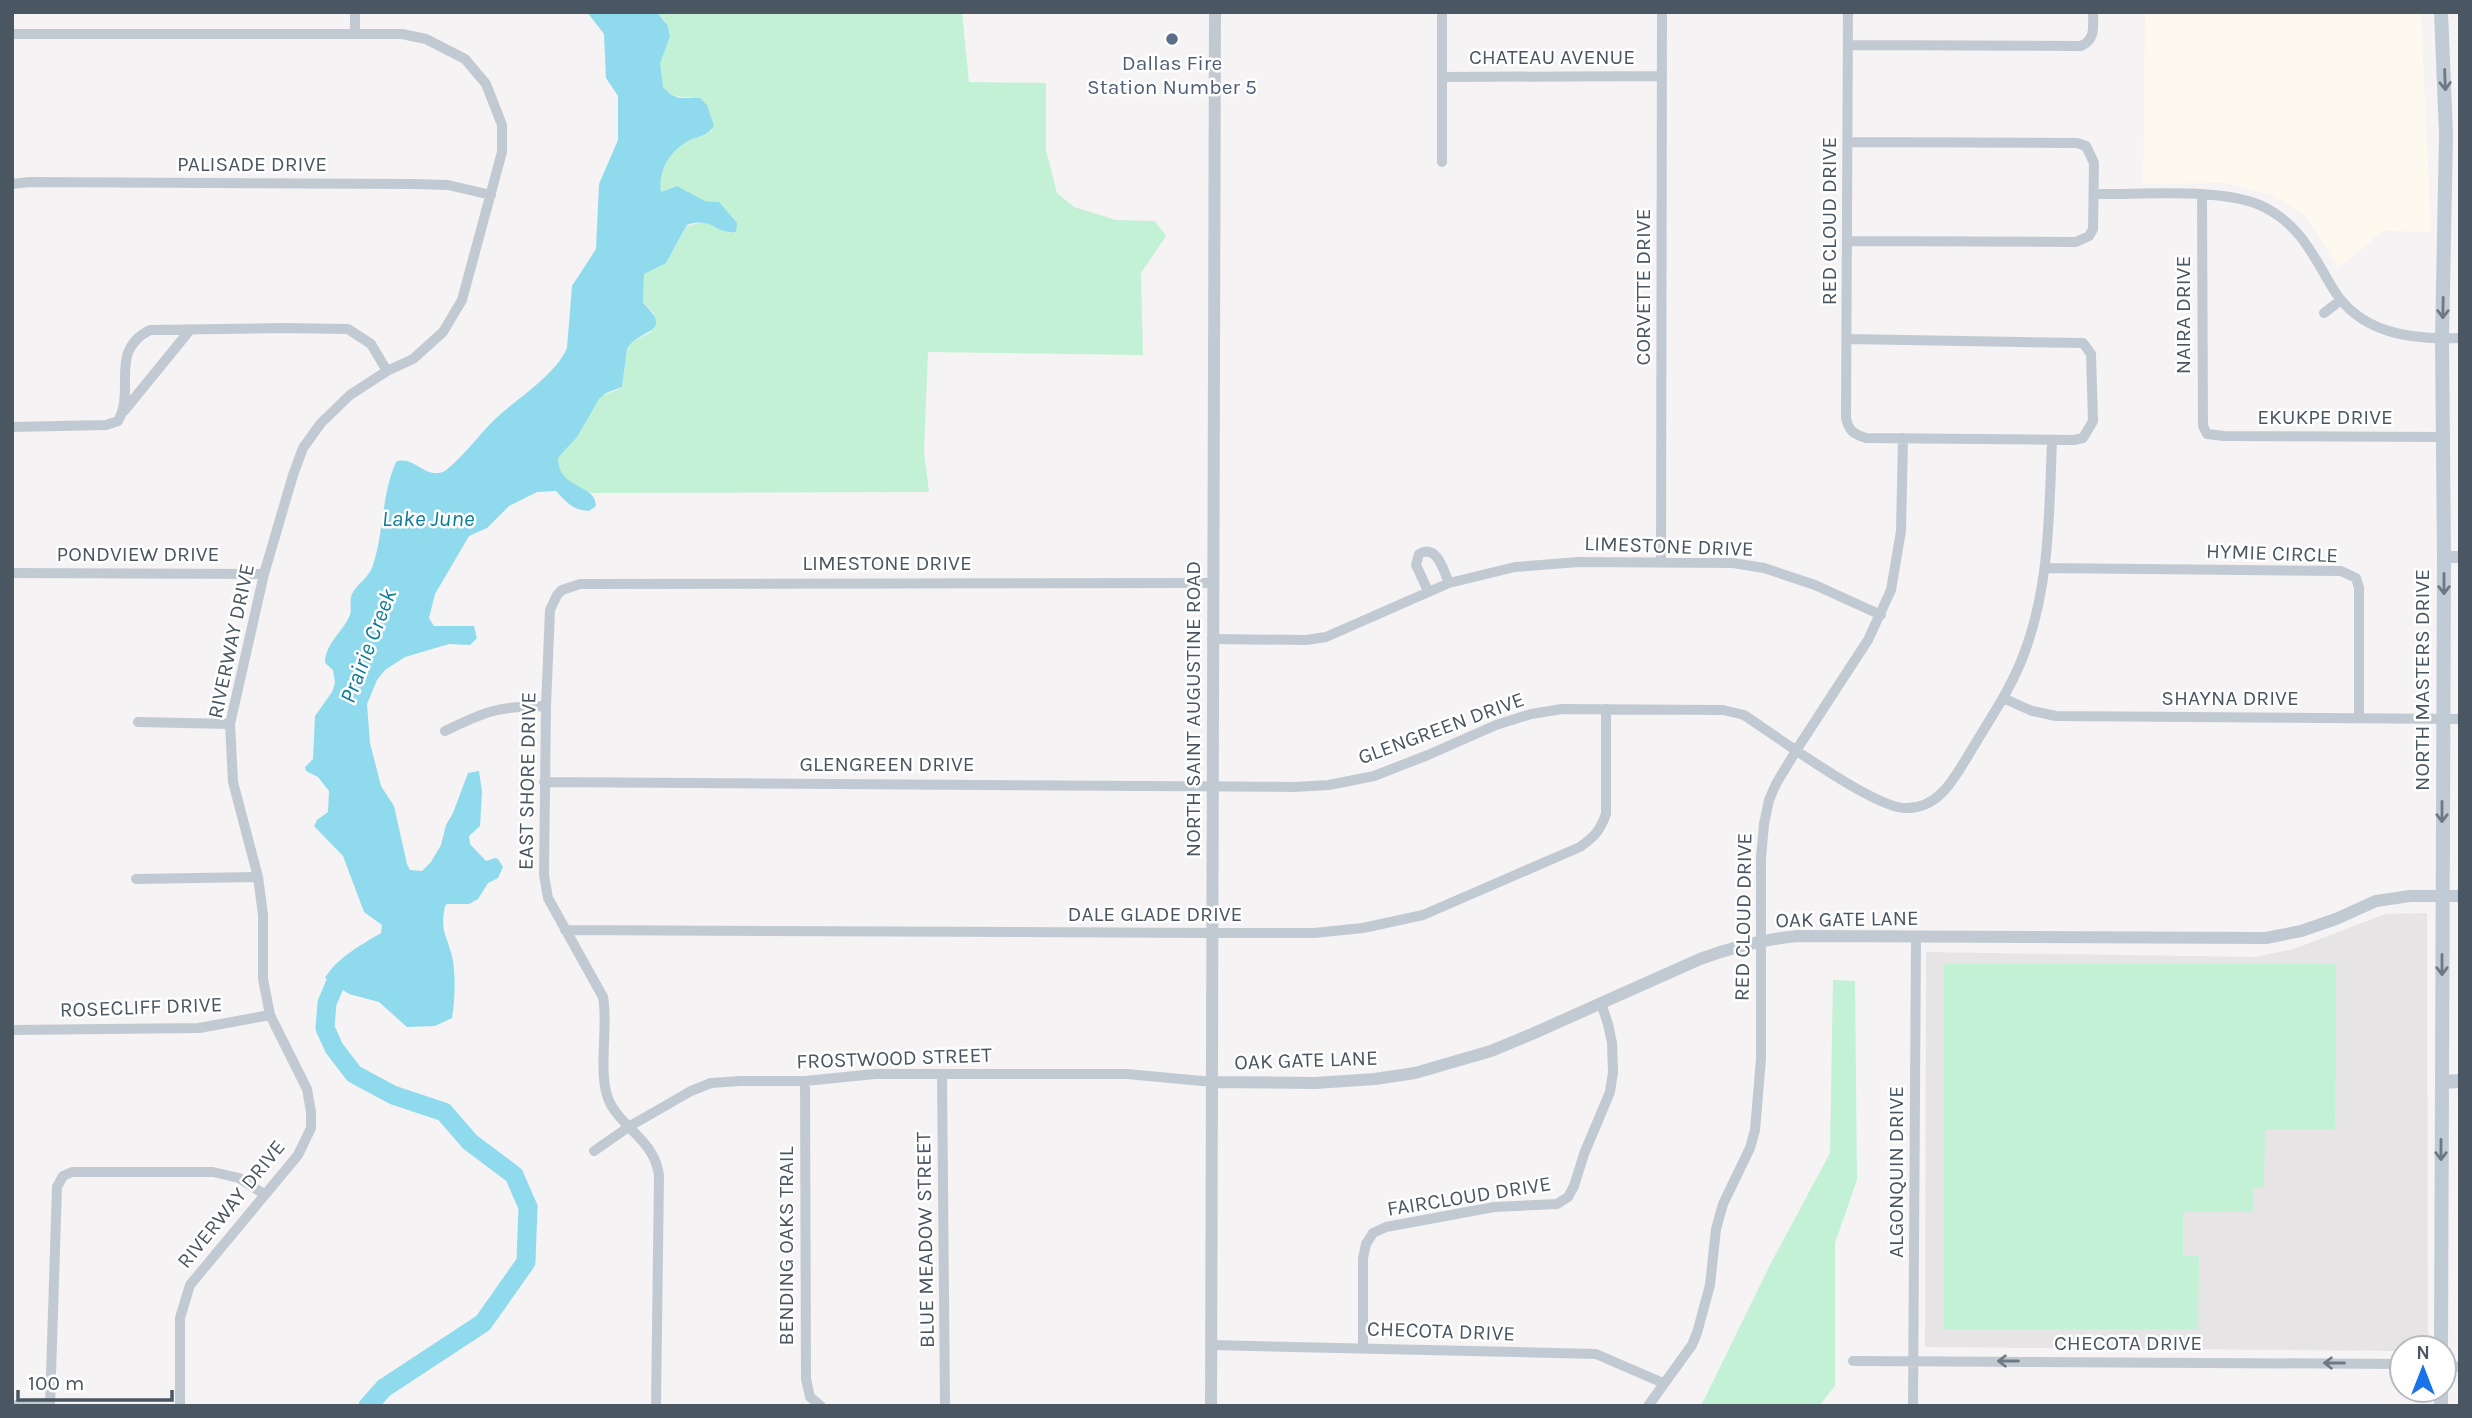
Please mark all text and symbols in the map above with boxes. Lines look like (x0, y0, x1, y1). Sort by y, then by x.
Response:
marker: Dallas Fire Station Number 5 (1164, 31, 1180, 47)
street label: CHATEAU AVENUE (1469, 45, 1635, 69)
place label: Dallas Fire Station Number 5 (1087, 51, 1257, 99)
one-way arrow (2438, 69, 2451, 92)
street label: RED CLOUD DRIVE (1817, 137, 1841, 305)
street label: PALISADE DRIVE (177, 152, 327, 176)
street label: CORVETTE DRIVE (1631, 209, 1655, 365)
street label: NAIRA DRIVE (2171, 256, 2195, 374)
one-way arrow (2436, 296, 2450, 319)
street label: EKUKPE DRIVE (2257, 405, 2393, 429)
water label: Lake June (382, 505, 475, 532)
street label: LIMESTONE DRIVE (1584, 531, 1754, 561)
street label: HYMIE CIRCLE (2206, 539, 2338, 567)
street label: PONDVIEW DRIVE (57, 542, 219, 566)
street label: LIMESTONE DRIVE (802, 551, 972, 575)
street label: RIVERWAY DRIVE (203, 561, 259, 721)
street label: NORTH SAINT AUGUSTINE ROAD (1181, 561, 1205, 857)
street label: NORTH MASTERS DRIVE (2410, 569, 2434, 791)
one-way arrow (2437, 573, 2451, 596)
water label: Prairie Creek (334, 585, 402, 707)
street label: SHAYNA DRIVE (2161, 686, 2299, 710)
street label: GLENGREEN DRIVE (1355, 687, 1527, 769)
street label: EAST SHORE DRIVE (513, 692, 541, 870)
street label: GLENGREEN DRIVE (799, 752, 975, 776)
one-way arrow (2435, 800, 2449, 823)
street label: RED CLOUD DRIVE (1730, 833, 1756, 1001)
street label: DALE GLADE DRIVE (1068, 902, 1242, 926)
street label: OAK GATE LANE (1775, 906, 1919, 932)
one-way arrow (2435, 953, 2449, 976)
street label: ROSECLIFF DRIVE (59, 992, 223, 1022)
street label: FROSTWOOD STREET (796, 1043, 993, 1073)
street label: OAK GATE LANE (1234, 1046, 1378, 1074)
street label: ALGONQUIN DRIVE (1884, 1086, 1908, 1258)
street label: BLUE MEADOW STREET (911, 1131, 939, 1348)
street label: RIVERWAY DRIVE (172, 1135, 290, 1273)
one-way arrow (2434, 1138, 2448, 1161)
street label: BENDING OAKS TRAIL (774, 1146, 798, 1346)
street label: FAIRCLOUD DRIVE (1385, 1171, 1553, 1221)
street label: CHECOTA DRIVE (1367, 1316, 1515, 1346)
street label: CHECOTA DRIVE (2054, 1331, 2202, 1355)
north arrow (2388, 1334, 2458, 1404)
text: N (2416, 1342, 2430, 1364)
one-way arrow (1997, 1354, 2020, 1368)
one-way arrow (2323, 1356, 2346, 1370)
scale bar (18, 1358, 172, 1402)
text: 100 m (28, 1371, 85, 1395)

